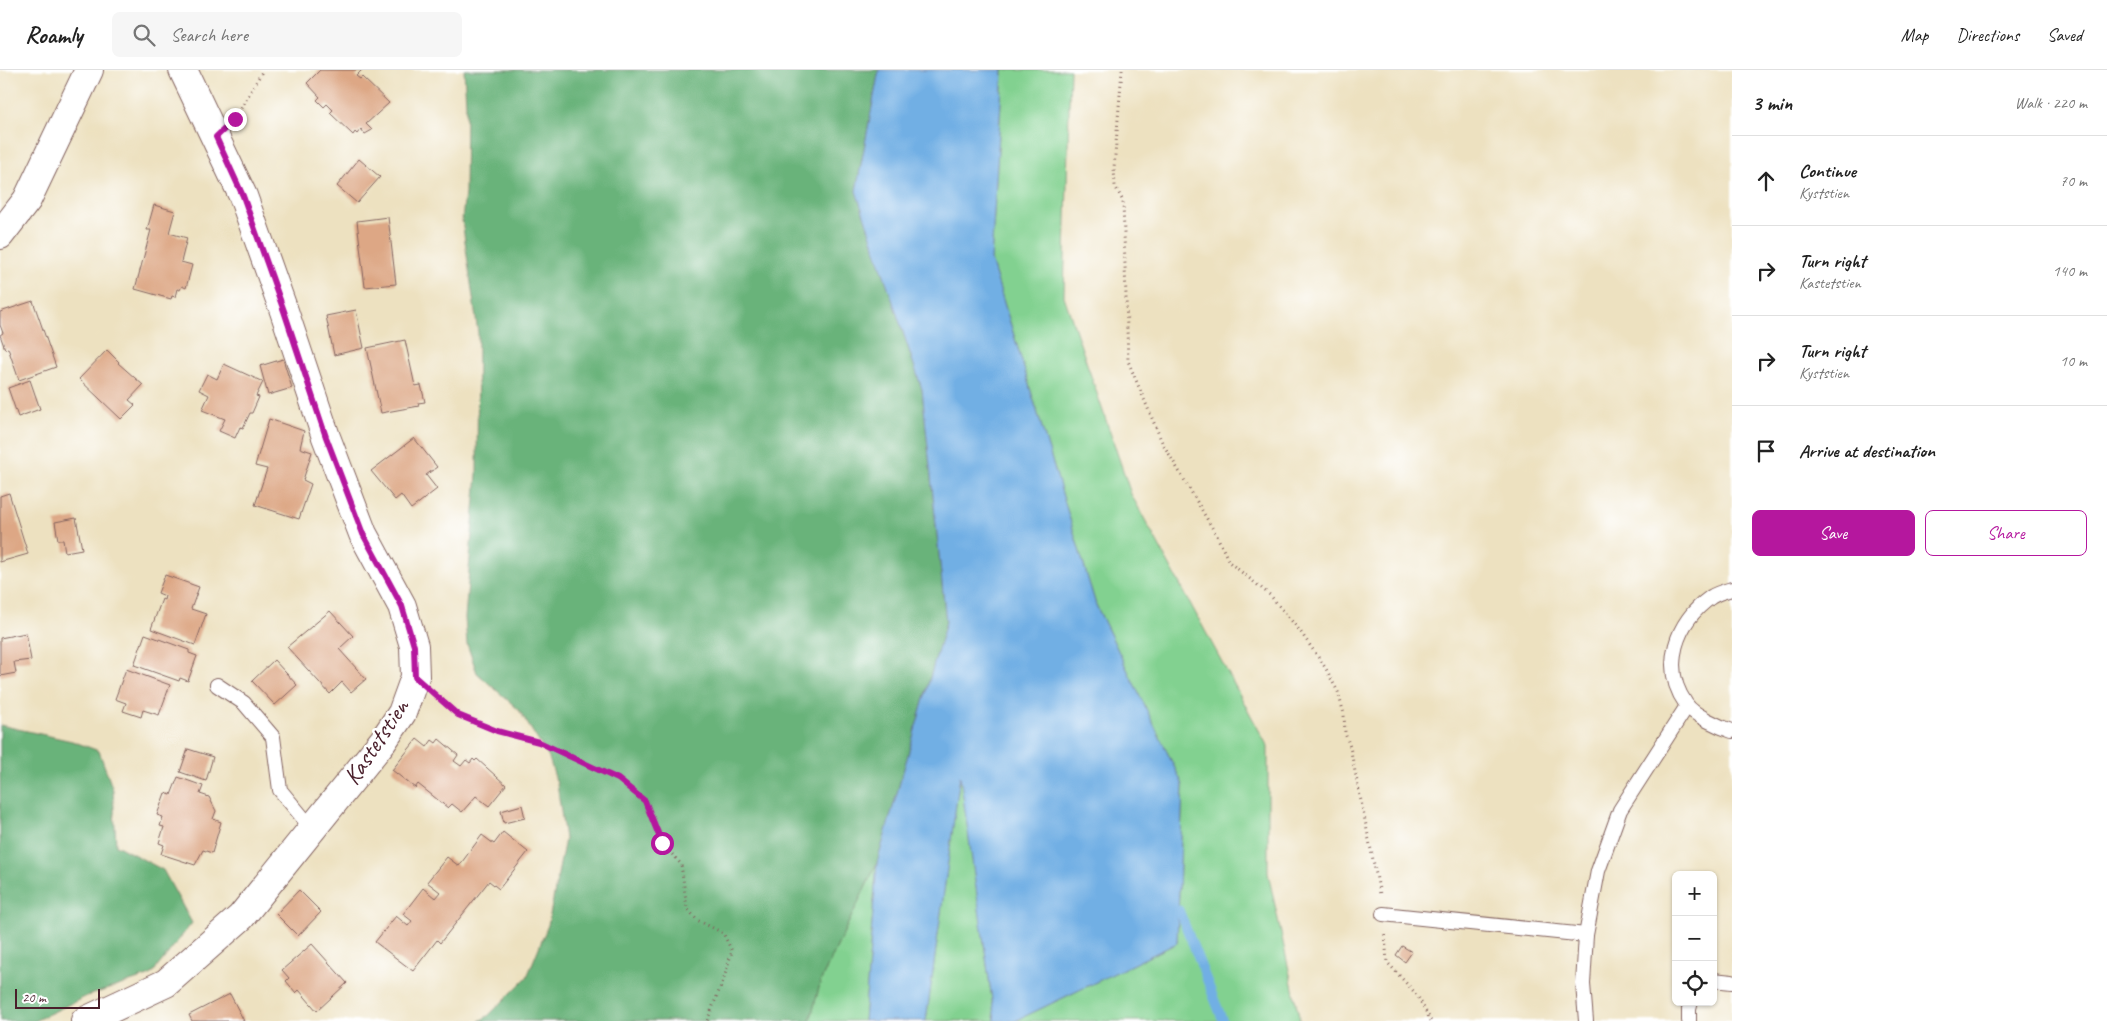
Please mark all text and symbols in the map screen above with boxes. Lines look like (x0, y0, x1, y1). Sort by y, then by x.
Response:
search box (112, 12, 462, 57)
text: Roamly (25, 20, 82, 50)
icon: search (130, 21, 158, 49)
text: Search here (170, 23, 248, 47)
text: Map (1901, 24, 1928, 46)
text: Directions (1956, 24, 2019, 46)
text: Saved (2047, 24, 2082, 46)
text: 3 min (1752, 90, 1792, 116)
text: Walk · 220 m (2015, 93, 2087, 113)
route end (224, 108, 247, 131)
text: Continue (1799, 159, 1856, 183)
icon: ahead (1752, 167, 1780, 195)
text: 70 m (2060, 171, 2087, 191)
text: Kyststien (1799, 183, 1849, 203)
text: Turn right (1799, 249, 1866, 273)
icon: right (1752, 257, 1780, 285)
text: 140 m (2053, 261, 2087, 281)
text: Kastetstien (1799, 273, 1861, 293)
text: Turn right (1799, 339, 1866, 363)
icon: right (1752, 347, 1780, 375)
text: 10 m (2060, 351, 2087, 371)
text: Kyststien (1799, 363, 1849, 383)
icon: arrive (1752, 437, 1780, 465)
text: Arrive at destination (1799, 439, 1935, 463)
button: Save (1752, 510, 1915, 556)
button: Share (1925, 510, 2087, 556)
street label: Kastetstien (336, 692, 417, 791)
route start (651, 832, 674, 855)
map controls (1672, 871, 1717, 1006)
button: + (1672, 871, 1717, 916)
button: − (1672, 916, 1717, 961)
button: locate (1672, 961, 1717, 1006)
scale bar (15, 986, 100, 1009)
text: 20 m (22, 989, 46, 1006)

